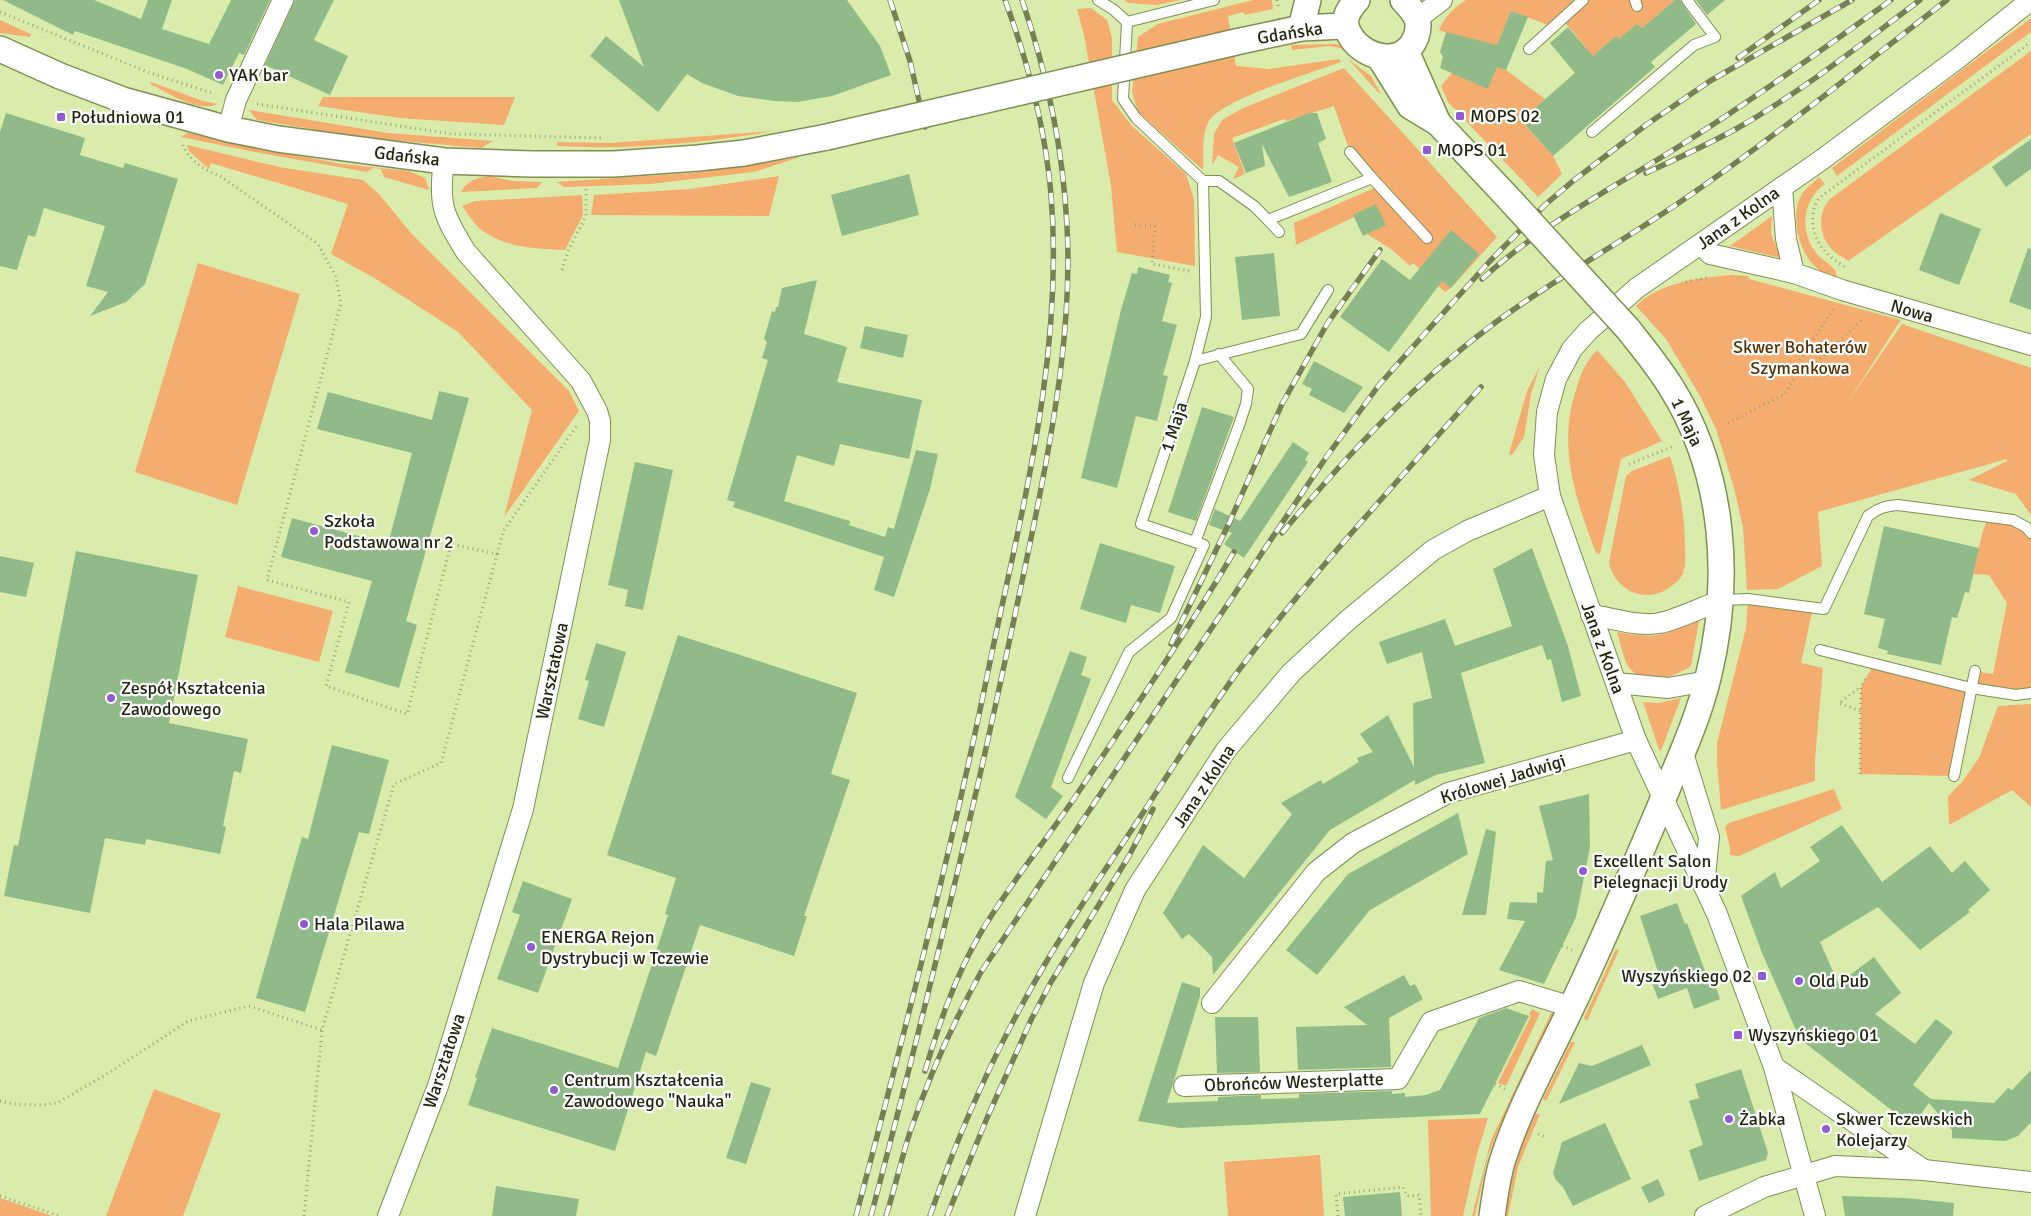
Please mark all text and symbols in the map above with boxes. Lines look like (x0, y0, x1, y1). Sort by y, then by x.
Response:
street label: Gdańska (1256, 17, 1324, 49)
place label: YAK bar (229, 64, 288, 86)
marker: YAK bar (213, 69, 225, 81)
place label: MOPS 02 (1470, 105, 1540, 127)
place label: Południowa 01 (71, 106, 185, 128)
marker: MOPS 02 (1454, 110, 1466, 122)
marker: Południowa 01 (55, 111, 67, 123)
place label: MOPS 01 (1437, 139, 1507, 161)
street label: Gdańska (373, 141, 441, 171)
marker: MOPS 01 (1421, 144, 1433, 156)
street label: Jana z Kolna (1693, 182, 1783, 254)
street label: Nowa (1888, 294, 1936, 328)
park label: Skwer Bohaterów Szymankowa (1733, 336, 1867, 379)
street label: 1 Maja (1666, 394, 1708, 450)
street label: 1 Maja (1156, 399, 1192, 455)
place label: Szkoła Podstawowa nr 2 (324, 510, 454, 553)
marker: Szkoła Podstawowa nr 2 (308, 525, 320, 537)
street label: Jana z Kolna (1576, 599, 1630, 697)
street label: Warsztatowa (531, 620, 573, 722)
place label: Zespół Kształcenia Zawodowego (121, 677, 266, 720)
marker: Zespół Kształcenia Zawodowego (105, 692, 117, 704)
street label: Jana z Kolna (1168, 740, 1240, 832)
street label: Królowej Jadwigi (1438, 749, 1568, 809)
place label: Excellent Salon Pielegnacji Urody (1593, 850, 1728, 893)
marker: Excellent Salon Pielegnacji Urody (1577, 865, 1589, 877)
place label: Hala Pilawa (314, 913, 405, 935)
marker: Hala Pilawa (298, 918, 310, 930)
place label: ENERGA Rejon Dystrybucji w Tczewie (541, 926, 709, 969)
marker: ENERGA Rejon Dystrybucji w Tczewie (525, 941, 537, 953)
place label: Wyszyńskiego 02 (1621, 965, 1752, 987)
marker: Wyszyńskiego 02 (1756, 970, 1768, 982)
place label: Old Pub (1809, 970, 1869, 992)
marker: Old Pub (1793, 975, 1805, 987)
street label: Warsztatowa (418, 1011, 470, 1111)
place label: Wyszyńskiego 01 (1748, 1024, 1879, 1046)
marker: Wyszyńskiego 01 (1732, 1029, 1744, 1041)
street label: Obrońców Westerplatte (1204, 1068, 1384, 1096)
place label: Centrum Kształcenia Zawodowego "Nauka" (564, 1069, 731, 1112)
marker: Centrum Kształcenia Zawodowego "Nauka" (548, 1084, 560, 1096)
place label: Żabka (1739, 1108, 1786, 1130)
place label: Skwer Tczewskich Kolejarzy (1836, 1108, 1973, 1151)
marker: Żabka (1723, 1113, 1735, 1125)
marker: Skwer Tczewskich Kolejarzy (1820, 1123, 1832, 1135)

